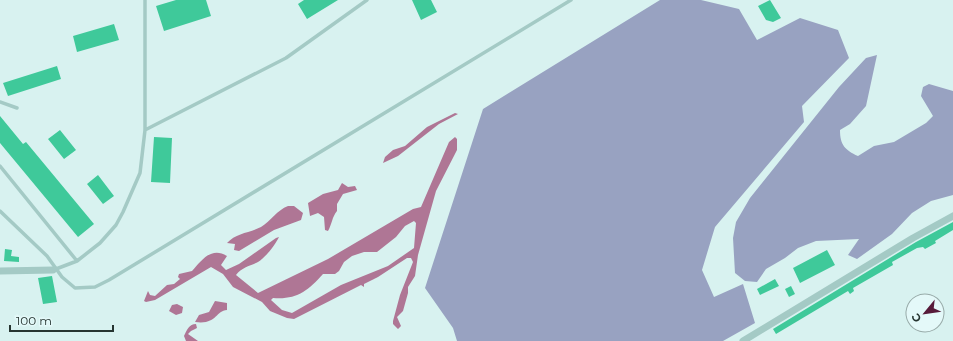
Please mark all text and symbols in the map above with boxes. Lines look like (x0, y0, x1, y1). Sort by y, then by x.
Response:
north arrow (905, 293, 945, 333)
scale bar (10, 307, 113, 333)
text: С (908, 311, 924, 325)
text: 100 m (16, 313, 52, 328)

